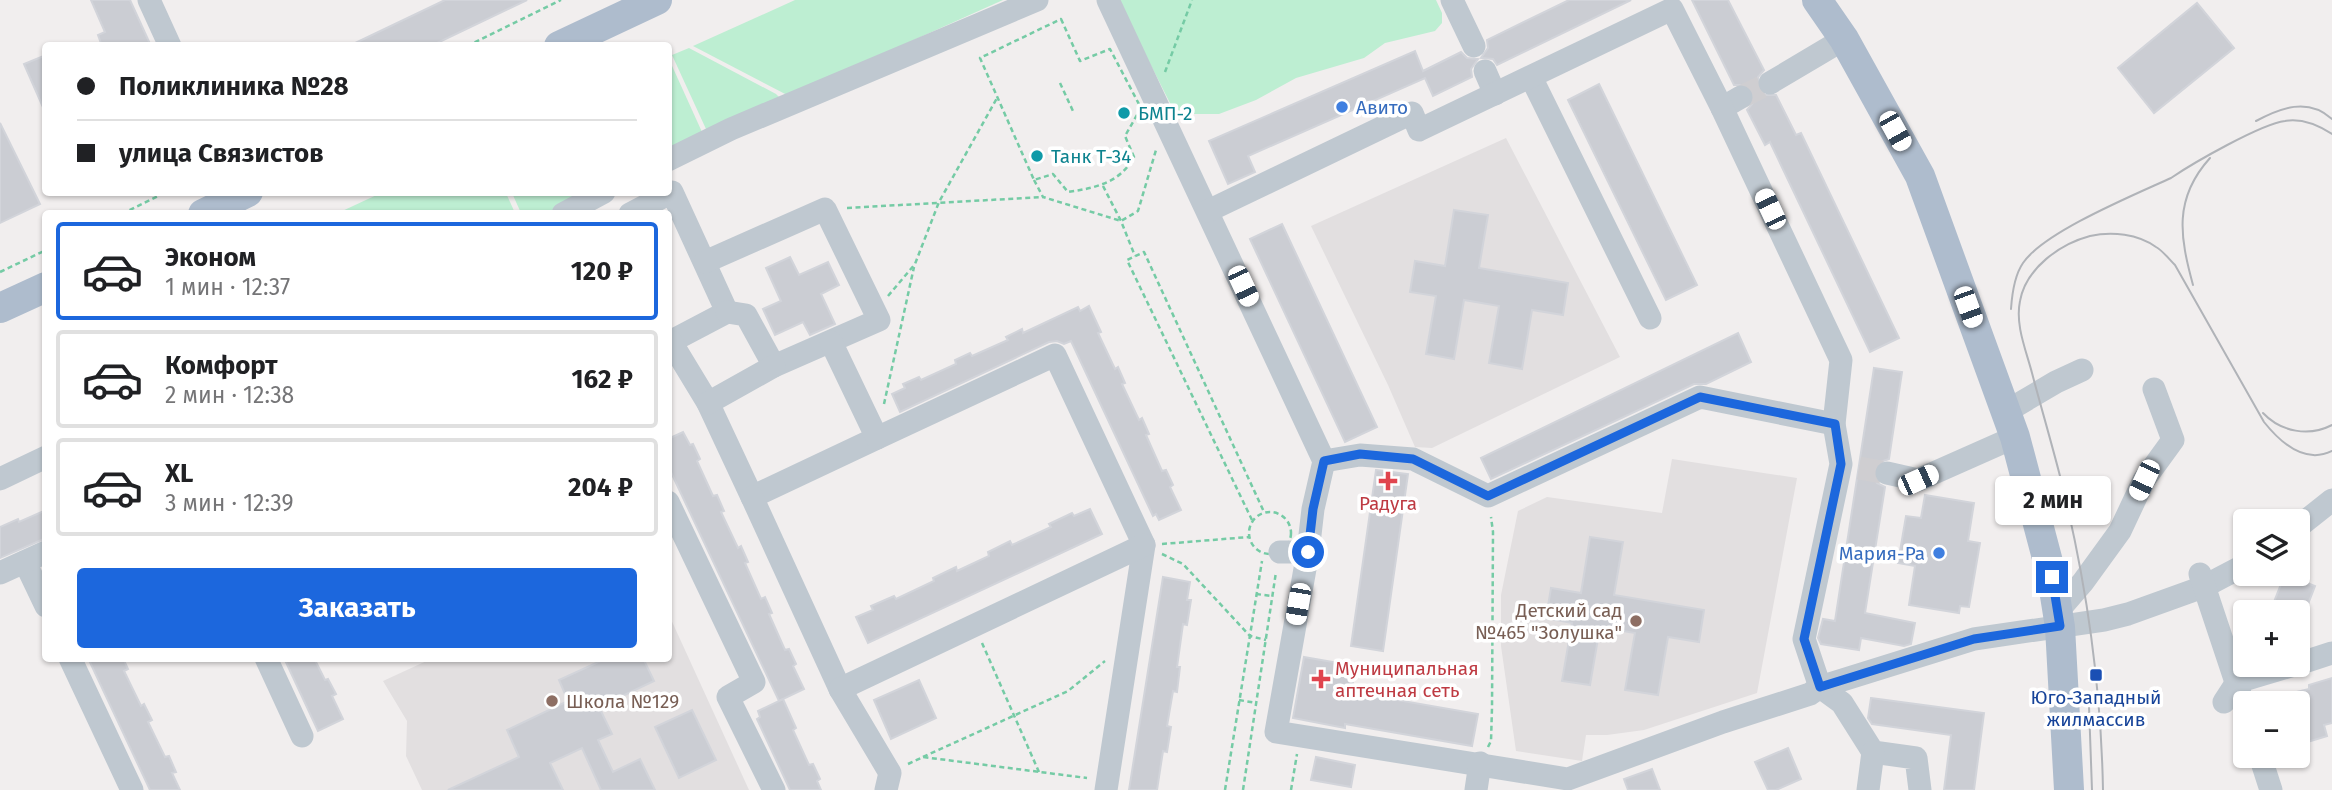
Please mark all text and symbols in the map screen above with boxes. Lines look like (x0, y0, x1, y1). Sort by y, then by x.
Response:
text: Поликлиника №28 (119, 71, 349, 102)
place label: Авито (1356, 96, 1408, 119)
marker: Авито (1334, 99, 1350, 115)
place label: БМП-2 (1138, 102, 1193, 125)
marker: БМП-2 (1116, 105, 1132, 121)
car (1876, 108, 1915, 154)
text: улица Связистов (119, 138, 324, 169)
place label: Танк Т-34 (1051, 145, 1131, 168)
marker: Танк Т-34 (1029, 148, 1045, 164)
car (1752, 186, 1789, 232)
icon: car (81, 240, 144, 303)
text: Эконом (165, 242, 256, 273)
text: 120 ₽ (571, 256, 633, 287)
car (1225, 263, 1262, 309)
text: 1 мин · 12:37 (165, 273, 290, 301)
car (1951, 284, 1986, 330)
icon: car (81, 348, 144, 411)
text: Комфорт (165, 350, 278, 381)
text: 162 ₽ (572, 364, 633, 395)
text: 2 мин · 12:38 (165, 381, 294, 409)
icon: car (81, 456, 144, 519)
car (2126, 457, 2163, 503)
text: XL (165, 458, 193, 489)
car (1895, 462, 1942, 498)
text: 204 ₽ (568, 472, 633, 503)
marker: Радуга (1380, 473, 1396, 489)
callout: 2 мин (1994, 476, 2110, 524)
text: 2 мин (2023, 486, 2083, 514)
text: 3 мин · 12:39 (165, 489, 294, 517)
place label: Радуга (1359, 492, 1417, 515)
map controls (2233, 509, 2310, 768)
button: layers (2233, 509, 2310, 586)
route start (1292, 536, 1324, 568)
place label: Мария-Ра (1839, 542, 1925, 565)
marker: Мария-Ра (1931, 545, 1947, 561)
route end (2036, 561, 2068, 593)
button: Заказать (77, 568, 637, 648)
car (1285, 581, 1312, 627)
place label: Детский сад №465 "Золушка" (1475, 599, 1622, 644)
button: + (2233, 600, 2310, 677)
marker: Детский сад №465 "Золушка" (1628, 613, 1644, 629)
place label: Муниципальная аптечная сеть (1335, 657, 1479, 702)
marker: Юго-Западный жилмассив (2088, 667, 2104, 683)
marker: Муниципальная аптечная сеть (1313, 671, 1329, 687)
place label: Юго-Западный жилмассив (2031, 686, 2162, 731)
place label: Школа №129 (566, 690, 679, 713)
button: − (2233, 691, 2310, 768)
marker: Школа №129 (544, 693, 560, 709)

